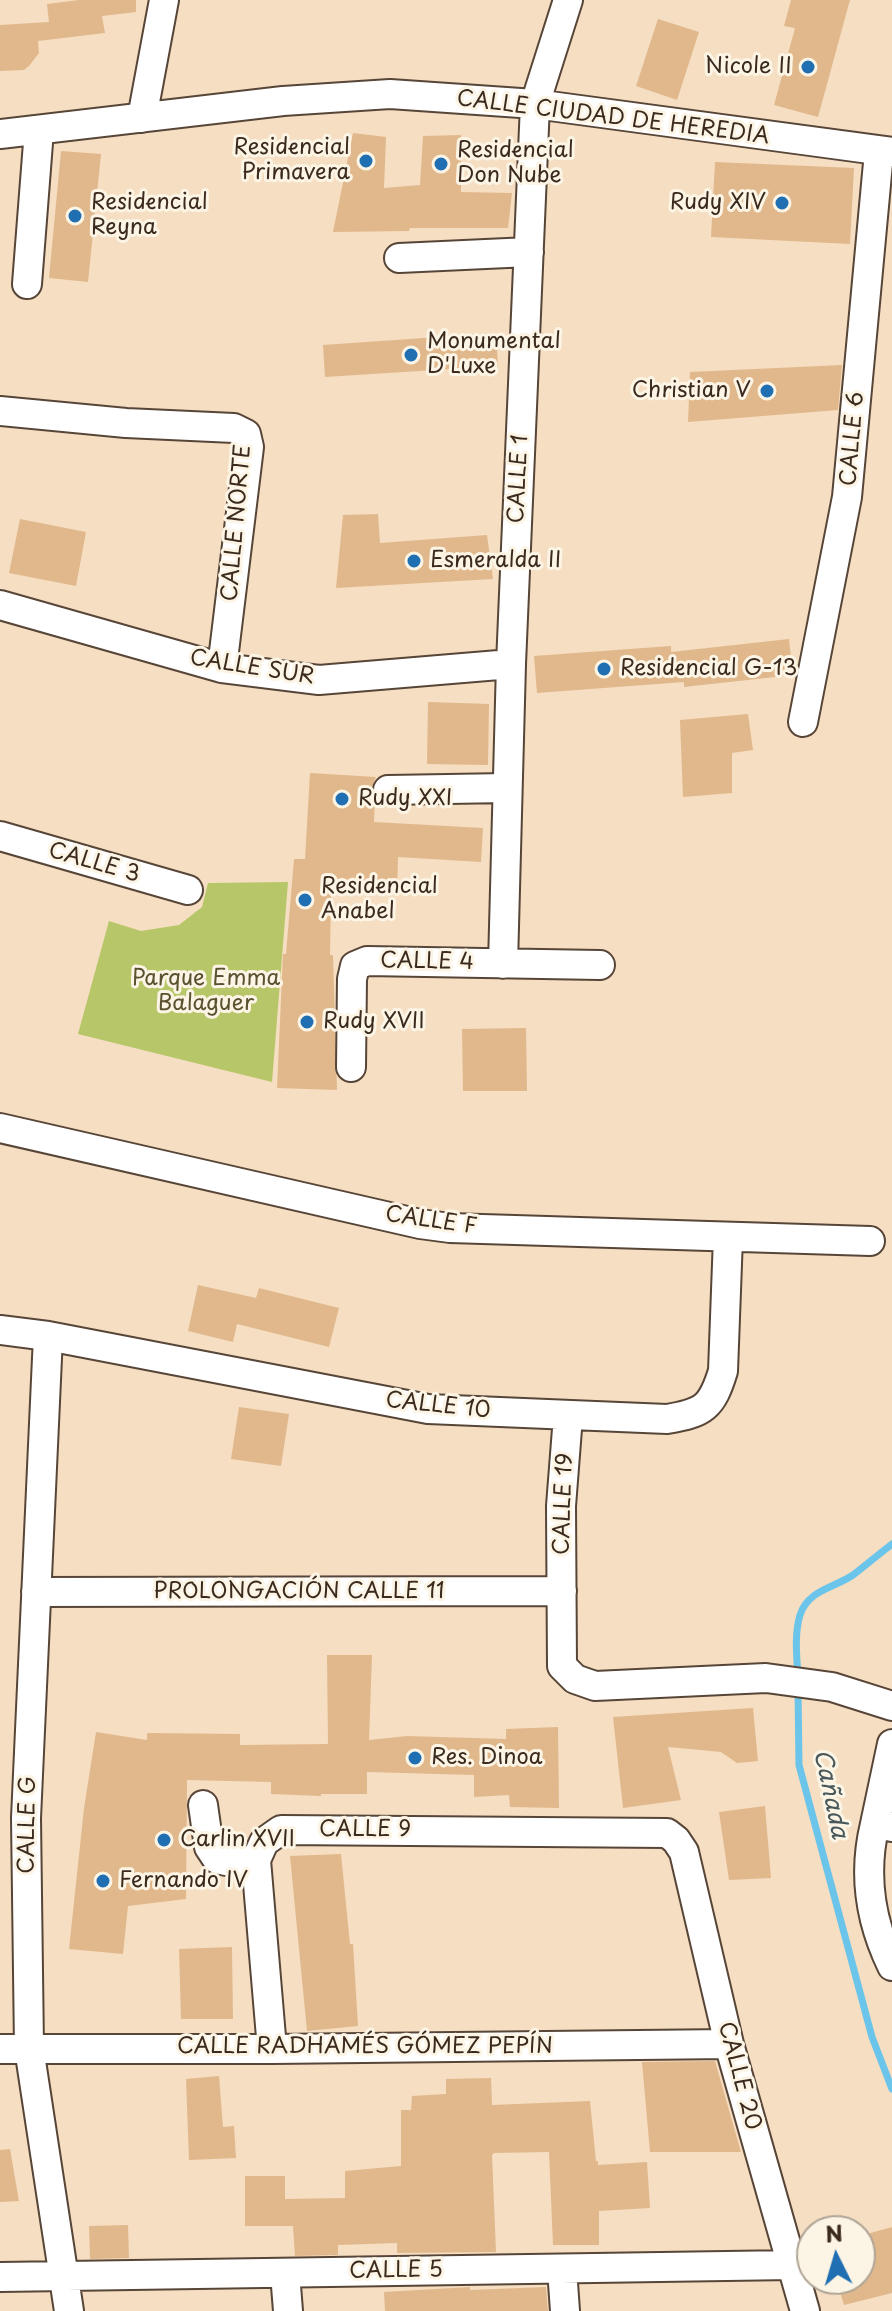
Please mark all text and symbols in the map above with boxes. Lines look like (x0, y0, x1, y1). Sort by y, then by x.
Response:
place label: Nicole II (705, 54, 792, 80)
marker: Nicole II (799, 58, 817, 76)
street label: CALLE CIUDAD DE HEREDIA (455, 86, 771, 150)
place label: Residencial Primavera (233, 135, 350, 186)
place label: Residencial Don Nube (457, 138, 574, 190)
marker: Residencial Primavera (357, 152, 375, 170)
marker: Residencial Don Nube (432, 155, 450, 173)
place label: Residencial Reyna (91, 190, 208, 242)
place label: Rudy XIV (670, 190, 766, 216)
marker: Rudy XIV (773, 194, 791, 212)
marker: Residencial Reyna (66, 207, 84, 225)
place label: Monumental D'Luxe (427, 329, 561, 380)
marker: Monumental D'Luxe (402, 346, 420, 364)
place label: Christian V (632, 378, 751, 404)
marker: Christian V (758, 382, 776, 400)
street label: CALLE 6 (836, 391, 870, 487)
street label: CALLE 1 (503, 434, 535, 524)
street label: CALLE NORTE (217, 443, 257, 603)
place label: Esmeralda II (430, 548, 561, 574)
marker: Esmeralda II (405, 552, 423, 570)
street label: CALLE SUR (188, 645, 316, 691)
place label: Residencial G-13 (620, 656, 797, 682)
marker: Residencial G-13 (595, 660, 613, 678)
place label: Rudy XXI (358, 786, 453, 812)
marker: Rudy XXI (333, 790, 351, 808)
street label: CALLE 3 (45, 837, 143, 889)
place label: Residencial Anabel (321, 874, 438, 926)
marker: Residencial Anabel (296, 891, 314, 909)
street label: CALLE 4 (380, 948, 474, 976)
park label: Parque Emma Balaguer (132, 966, 280, 1018)
place label: Rudy XVII (323, 1009, 425, 1035)
marker: Rudy XVII (298, 1013, 316, 1031)
street label: CALLE F (384, 1202, 478, 1240)
street label: CALLE 10 (384, 1387, 492, 1425)
street label: CALLE 19 (549, 1453, 579, 1555)
street label: PROLONGACIÓN CALLE 11 (153, 1579, 445, 1605)
place label: Res. Dinoa (431, 1745, 542, 1771)
water label: Cañada (806, 1747, 854, 1841)
marker: Res. Dinoa (406, 1749, 424, 1767)
street label: CALLE G (14, 1776, 42, 1874)
street label: CALLE 9 (319, 1817, 411, 1843)
place label: Carlin XVII (180, 1827, 295, 1853)
marker: Carlin XVII (155, 1831, 173, 1849)
place label: Fernando IV (119, 1868, 248, 1894)
marker: Fernando IV (94, 1872, 112, 1890)
street label: CALLE 20 (712, 2019, 766, 2133)
street label: CALLE RADHAMÉS GÓMEZ PEPÍN (177, 2034, 553, 2060)
north arrow (796, 2215, 876, 2295)
text: N (824, 2215, 844, 2250)
street label: CALLE 5 (349, 2257, 443, 2285)

